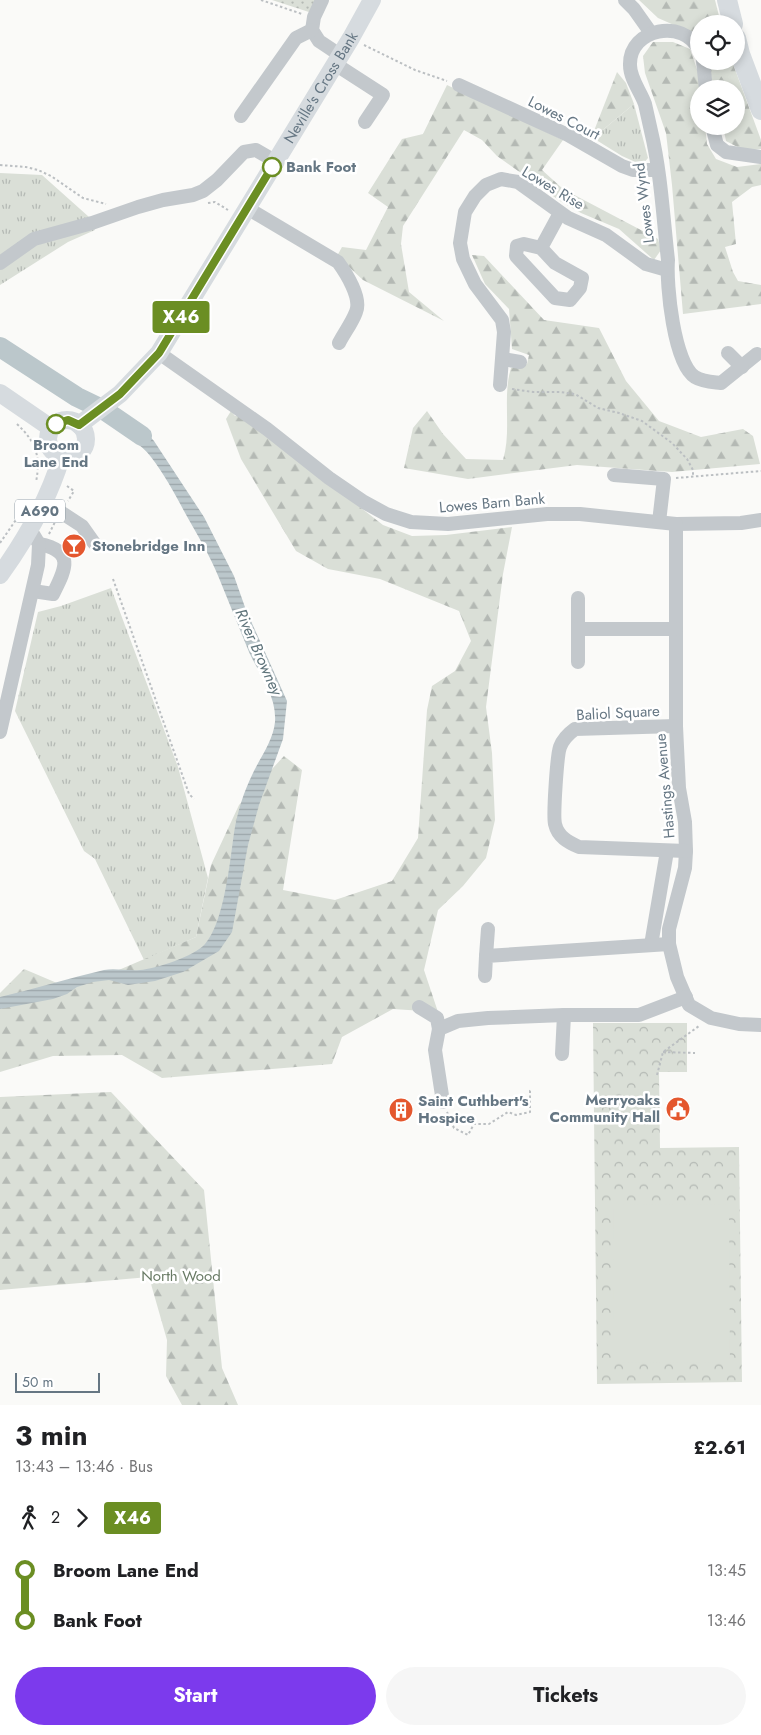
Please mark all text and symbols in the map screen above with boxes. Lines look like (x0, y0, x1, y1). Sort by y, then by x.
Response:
map controls (690, 15, 745, 135)
button: locate (690, 15, 745, 70)
street label: Neville's Cross Bank (278, 27, 364, 148)
button: layers (690, 80, 745, 135)
street label: Lowes Court (524, 90, 604, 146)
place label: Bank Foot (286, 156, 356, 178)
marker: Bank Foot (262, 157, 282, 177)
street label: Lowes Rise (518, 161, 588, 215)
street label: Lowes Wynd (628, 162, 660, 244)
line badge: X46 (152, 301, 210, 333)
text: X46 (163, 304, 199, 330)
marker: Broom Lane End (46, 414, 66, 434)
place label: Broom Lane End (24, 434, 88, 473)
street label: Lowes Barn Bank (438, 487, 546, 519)
road number: A690 (15, 500, 65, 522)
bar icon: Stonebridge Inn (61, 533, 87, 559)
place label: Stonebridge Inn (92, 535, 205, 557)
water label: River Browney (230, 605, 289, 700)
street label: Baliol Square (576, 700, 661, 726)
street label: Hastings Avenue (649, 732, 681, 839)
place label: Merryoaks Community Hall (550, 1089, 660, 1128)
place label: Saint Cuthbert's Hospice (418, 1090, 529, 1129)
public building icon: Merryoaks Community Hall (665, 1096, 691, 1122)
building icon: Saint Cuthbert's Hospice (388, 1097, 414, 1123)
park label: North Wood (141, 1265, 221, 1287)
scale bar (15, 1370, 100, 1393)
text: 50 m (22, 1372, 53, 1392)
text: 3 min (15, 1415, 88, 1456)
text: £2.61 (693, 1434, 746, 1461)
text: 13:43 – 13:46 · Bus (15, 1455, 153, 1478)
icon: walk (15, 1504, 43, 1532)
icon: forward (68, 1504, 96, 1532)
text: X46 (114, 1505, 151, 1531)
text: 2 (51, 1506, 60, 1529)
text: Broom Lane End (53, 1557, 199, 1584)
text: 13:45 (707, 1559, 746, 1582)
text: Bank Foot (53, 1607, 142, 1634)
text: 13:46 (707, 1609, 746, 1632)
button: Start (15, 1667, 376, 1725)
button: Tickets (386, 1667, 746, 1725)

